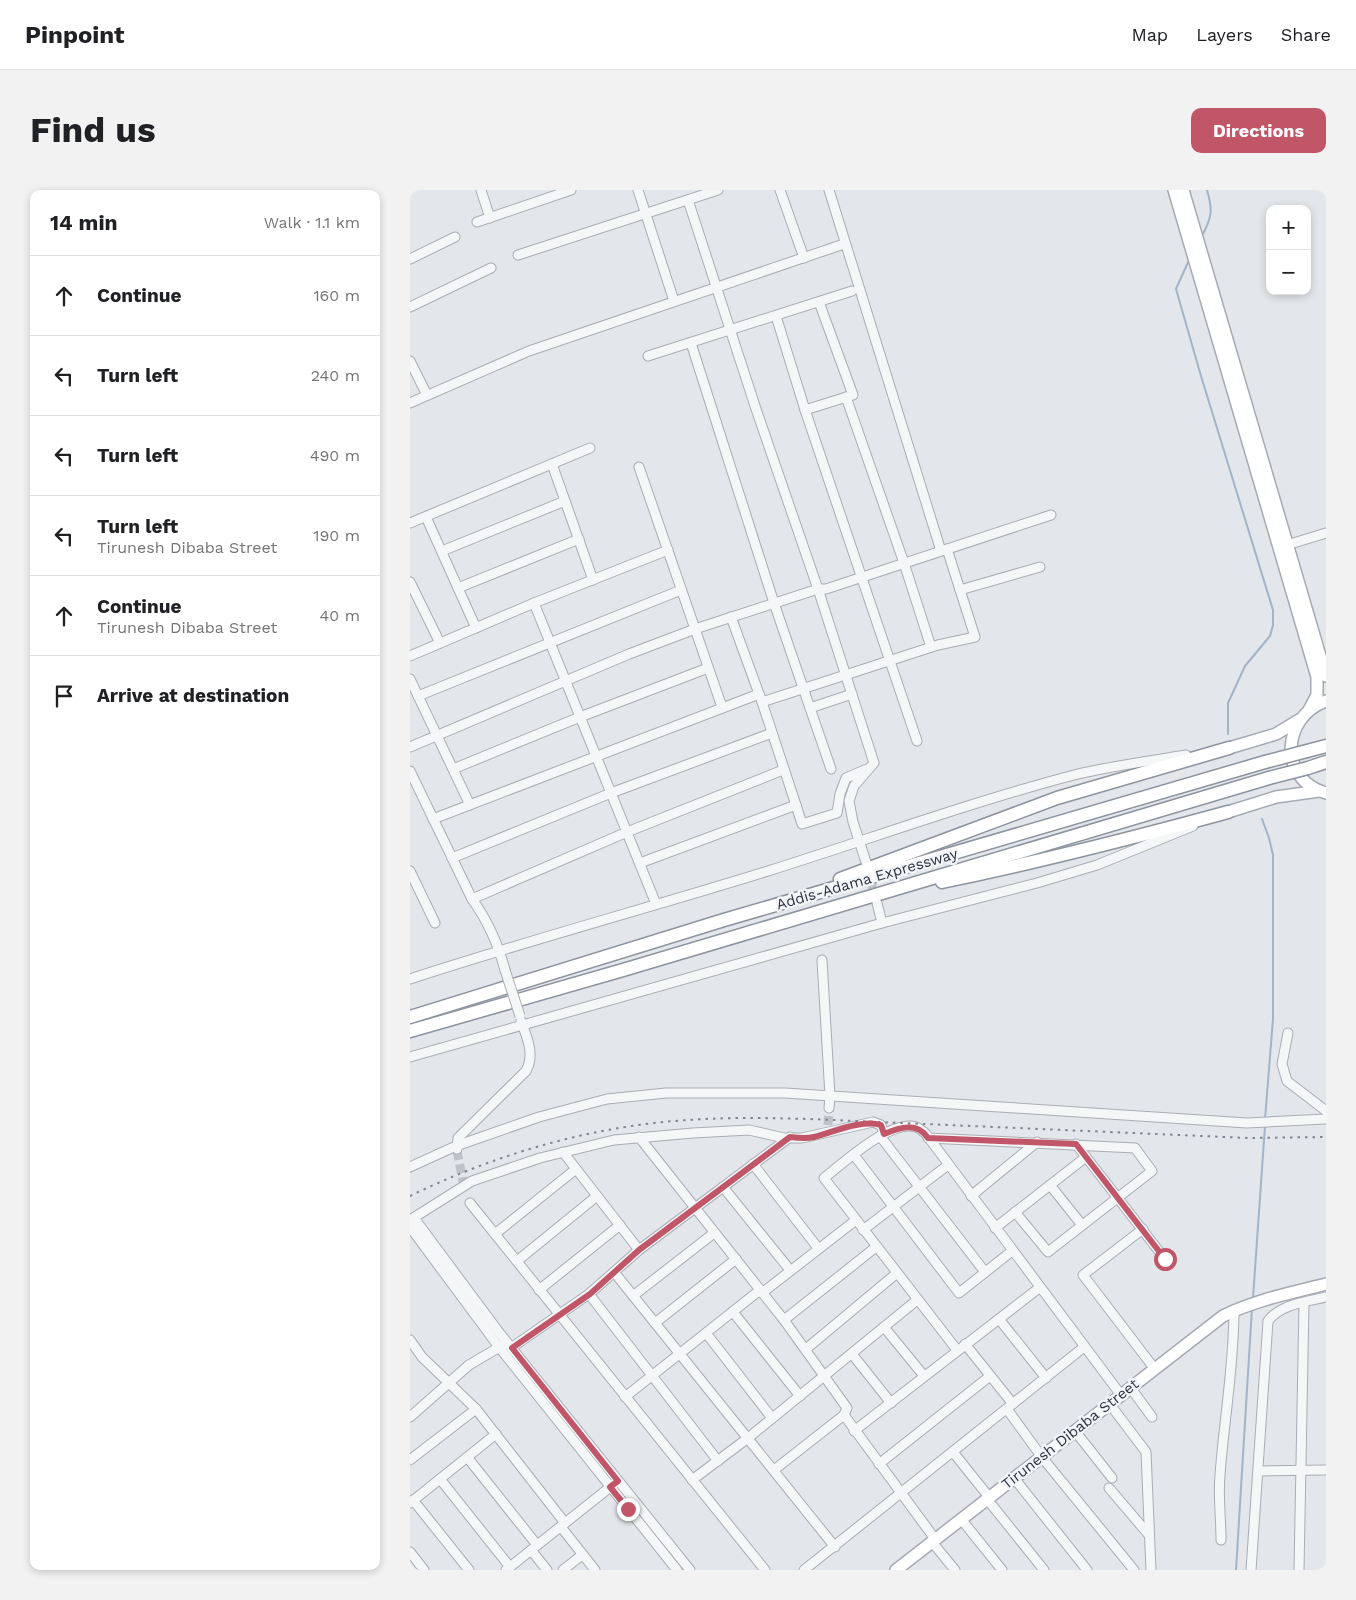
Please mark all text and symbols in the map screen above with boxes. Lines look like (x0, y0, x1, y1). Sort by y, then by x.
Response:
text: Pinpoint (25, 21, 125, 49)
text: Map (1131, 24, 1168, 45)
text: Layers (1196, 24, 1253, 45)
text: Share (1281, 24, 1331, 45)
button: Directions (1191, 108, 1326, 153)
text: Find us (30, 109, 156, 151)
map controls (1266, 205, 1311, 295)
button: + (1266, 205, 1311, 250)
text: 14 min (50, 210, 118, 235)
text: Walk · 1.1 km (264, 213, 360, 232)
button: − (1266, 250, 1311, 295)
icon: ahead (50, 282, 78, 310)
text: Continue (97, 284, 181, 307)
text: 160 m (313, 286, 360, 305)
icon: left (50, 362, 78, 390)
text: Turn left (97, 364, 178, 387)
text: 240 m (311, 366, 360, 385)
icon: left (50, 442, 78, 470)
text: Turn left (97, 444, 178, 467)
text: 490 m (310, 446, 360, 465)
text: Turn left (97, 515, 178, 538)
icon: left (50, 522, 78, 550)
text: 190 m (313, 526, 360, 545)
text: Tirunesh Dibaba Street (97, 538, 277, 557)
text: Continue (97, 595, 181, 618)
icon: ahead (50, 602, 78, 630)
text: 40 m (320, 606, 360, 625)
text: Tirunesh Dibaba Street (97, 618, 277, 637)
icon: arrive (50, 682, 78, 710)
text: Arrive at destination (97, 684, 289, 707)
street label: Addis-Adama Expressway (774, 844, 960, 914)
route start (1154, 1248, 1177, 1271)
street label: Tirunesh Dibaba Street (998, 1374, 1143, 1493)
route end (617, 1498, 640, 1521)

